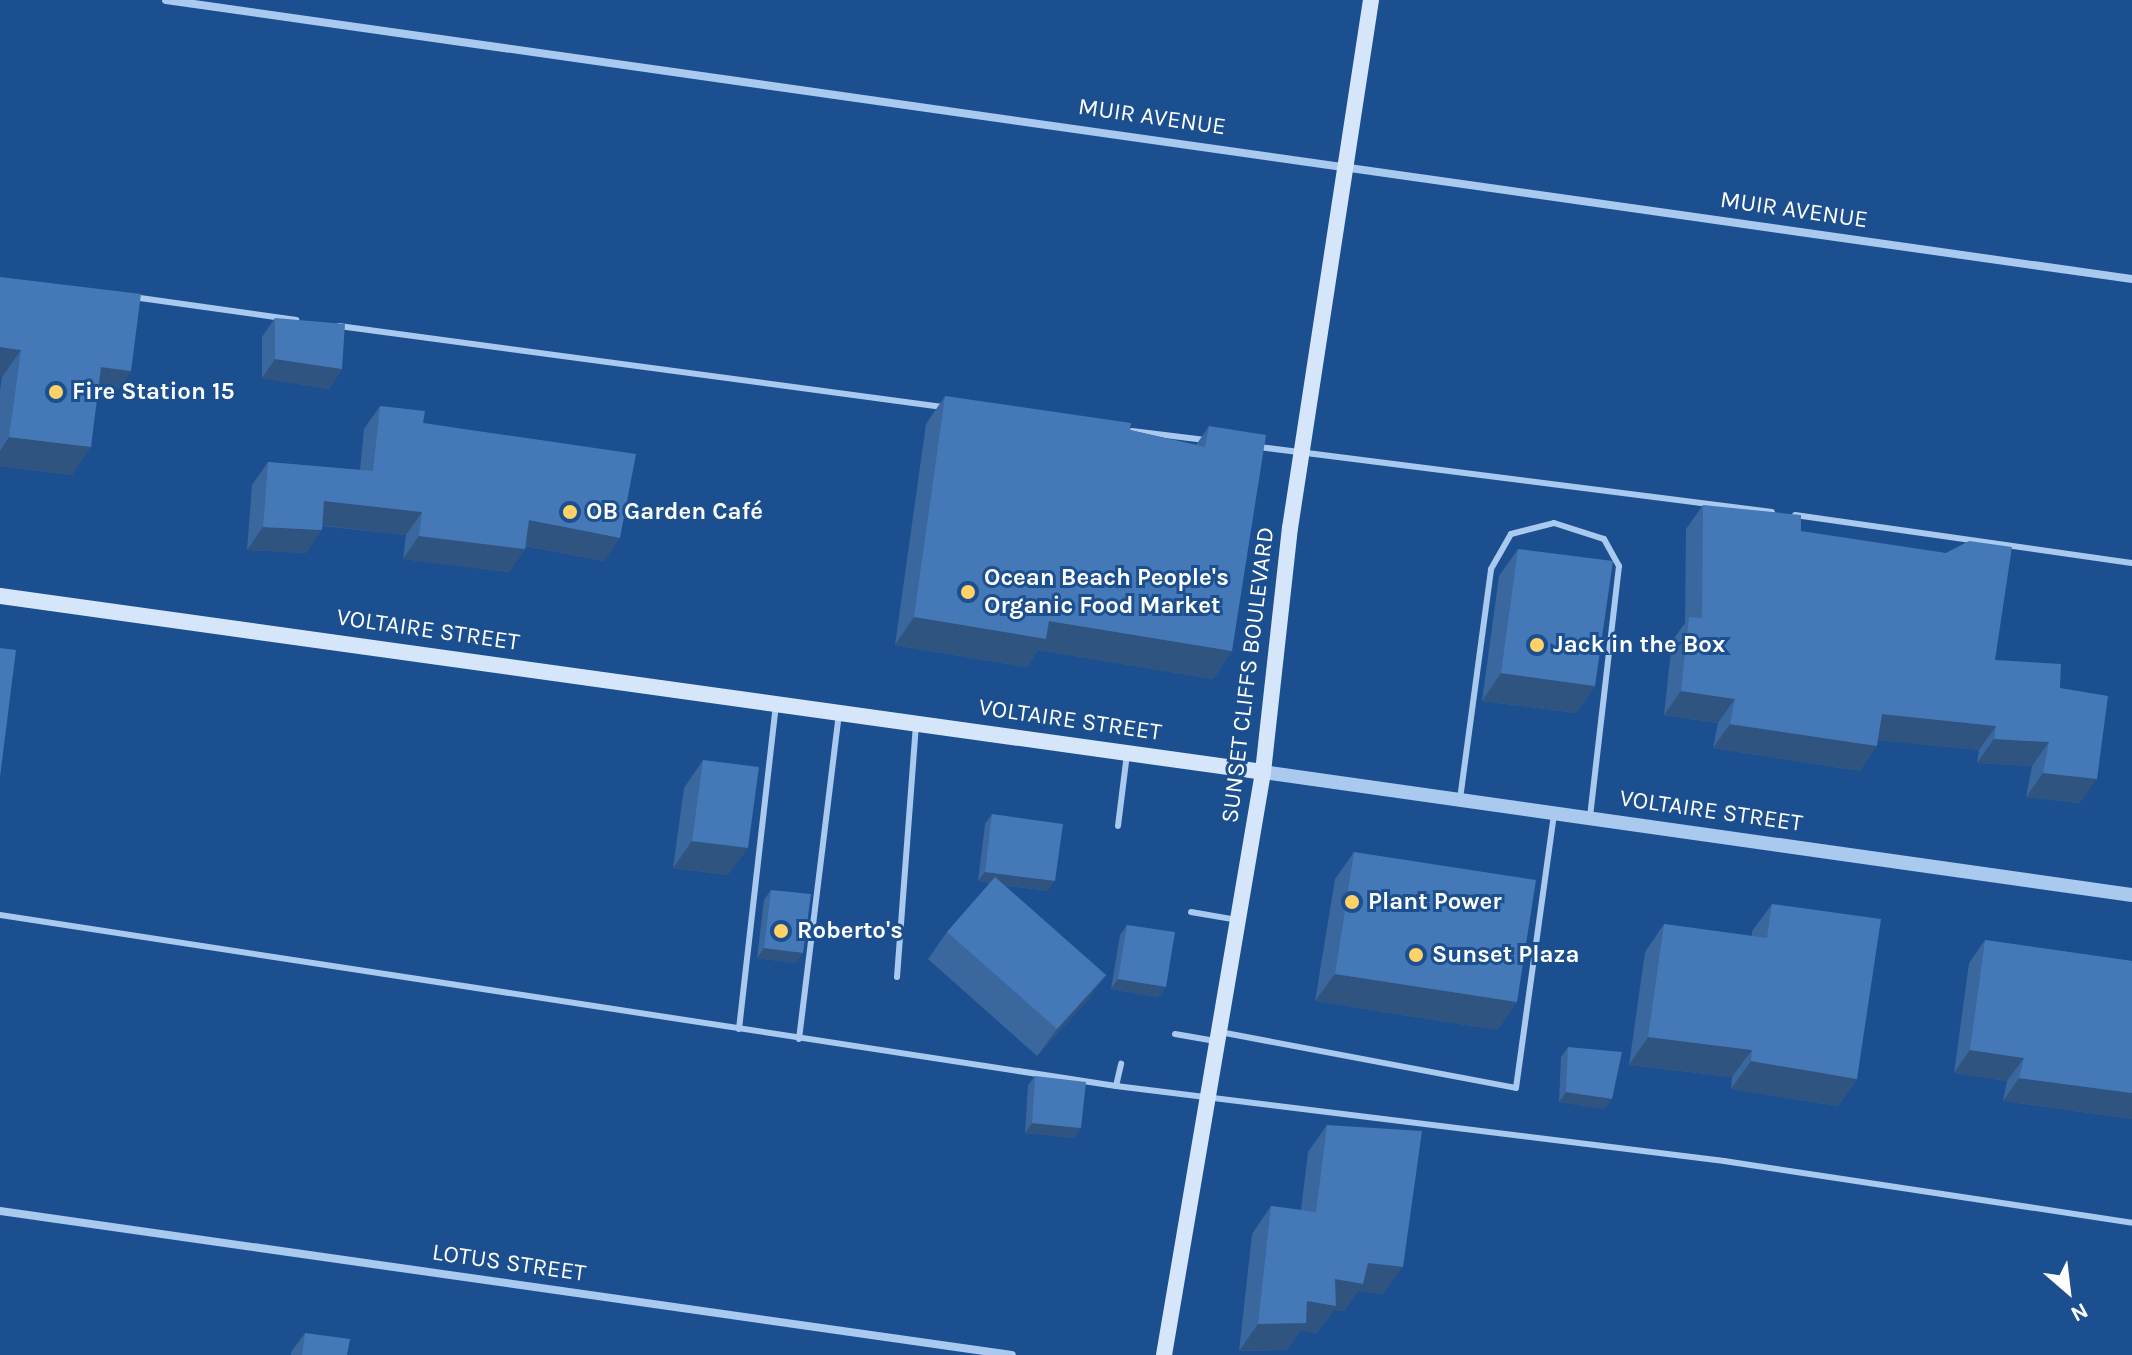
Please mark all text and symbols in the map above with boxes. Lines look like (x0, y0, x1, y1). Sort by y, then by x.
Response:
street label: MUIR AVENUE (1076, 92, 1228, 142)
street label: MUIR AVENUE (1718, 185, 1870, 235)
place label: Fire Station 15 (72, 378, 234, 406)
marker: Fire Station 15 (47, 383, 65, 401)
place label: OB Garden Café (586, 498, 763, 526)
marker: OB Garden Café (561, 503, 579, 521)
street label: SUNSET CLIFFS BOULEVARD (1216, 525, 1280, 825)
place label: Ocean Beach People's Organic Food Market (984, 564, 1229, 620)
marker: Ocean Beach People's Organic Food Market (959, 583, 977, 601)
street label: VOLTAIRE STREET (335, 603, 521, 657)
place label: Jack in the Box (1553, 631, 1725, 659)
marker: Jack in the Box (1528, 636, 1546, 654)
street label: VOLTAIRE STREET (977, 693, 1163, 747)
street label: VOLTAIRE STREET (1618, 784, 1804, 838)
place label: Plant Power (1368, 888, 1502, 916)
marker: Plant Power (1343, 893, 1361, 911)
place label: Roberto's (797, 917, 903, 945)
marker: Roberto's (772, 922, 790, 940)
place label: Sunset Plaza (1432, 941, 1579, 969)
marker: Sunset Plaza (1407, 946, 1425, 964)
street label: LOTUS STREET (430, 1238, 588, 1288)
north arrow (2028, 1251, 2108, 1331)
text: N (2066, 1297, 2092, 1327)

